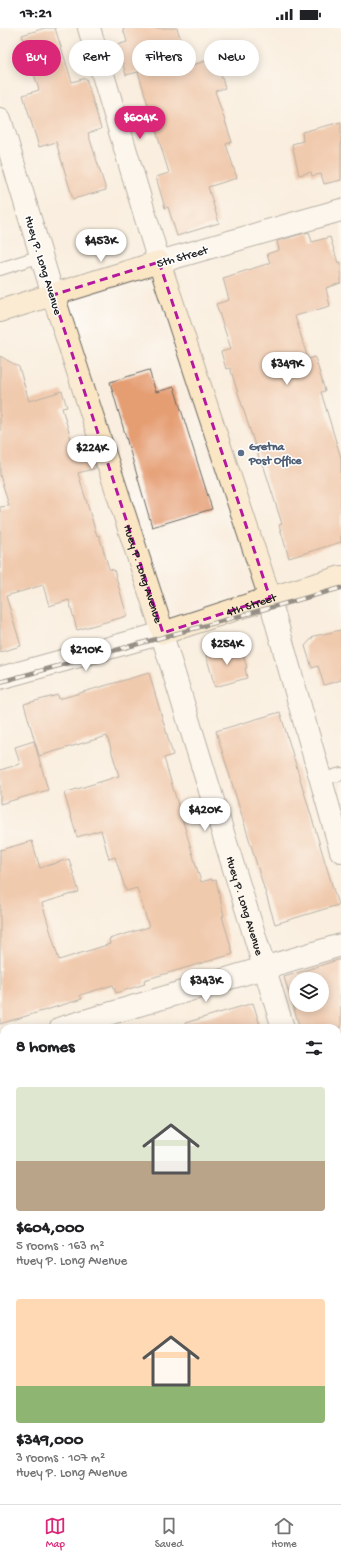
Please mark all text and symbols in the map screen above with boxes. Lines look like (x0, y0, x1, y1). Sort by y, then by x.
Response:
text: 17:21 (20, 5, 52, 23)
chip: Buy (12, 40, 61, 76)
chip: Rent (69, 40, 124, 76)
chip: Filters (132, 40, 196, 76)
chip: New (204, 40, 259, 76)
pin: $604K (112, 106, 168, 140)
text: $604K (123, 111, 157, 126)
street label: Huey P. Long Avenue (20, 214, 64, 318)
pin: $453K (73, 229, 129, 263)
text: $453K (85, 234, 117, 249)
street label: 5th Street (155, 244, 211, 272)
pin: $349K (259, 352, 315, 386)
text: $349K (271, 357, 303, 372)
pin: $224K (64, 436, 120, 470)
text: $224K (76, 441, 108, 456)
place label: Gretna Post Office (248, 441, 302, 469)
marker: Gretna Post Office (236, 448, 246, 458)
street label: Huey P. Long Avenue (119, 523, 165, 626)
street label: 4th Street (225, 591, 279, 621)
pin: $254K (199, 632, 255, 666)
text: $254K (211, 637, 243, 652)
pin: $210K (58, 638, 114, 672)
text: $210K (70, 643, 102, 658)
pin: $420K (177, 798, 233, 832)
text: $420K (189, 803, 221, 818)
street label: Huey P. Long Avenue (222, 855, 265, 958)
pin: $343K (178, 969, 234, 1003)
map controls (289, 972, 329, 1012)
button: layers (289, 972, 329, 1012)
text: $343K (190, 974, 222, 989)
icon: filters (303, 1037, 325, 1059)
text: 8 homes (16, 1038, 74, 1058)
icon: home (135, 1113, 207, 1185)
text: $604,000 (16, 1219, 84, 1239)
text: 5 rooms · 163 m² (16, 1239, 104, 1254)
text: Huey P. Long Avenue (16, 1254, 127, 1269)
icon: home (135, 1325, 207, 1397)
text: $349,000 (16, 1431, 83, 1451)
text: 3 rooms · 107 m² (16, 1451, 105, 1466)
text: Huey P. Long Avenue (16, 1466, 127, 1481)
tab: Map (44, 1515, 66, 1551)
tab: Saved (155, 1515, 183, 1551)
tab: Home (271, 1515, 297, 1551)

